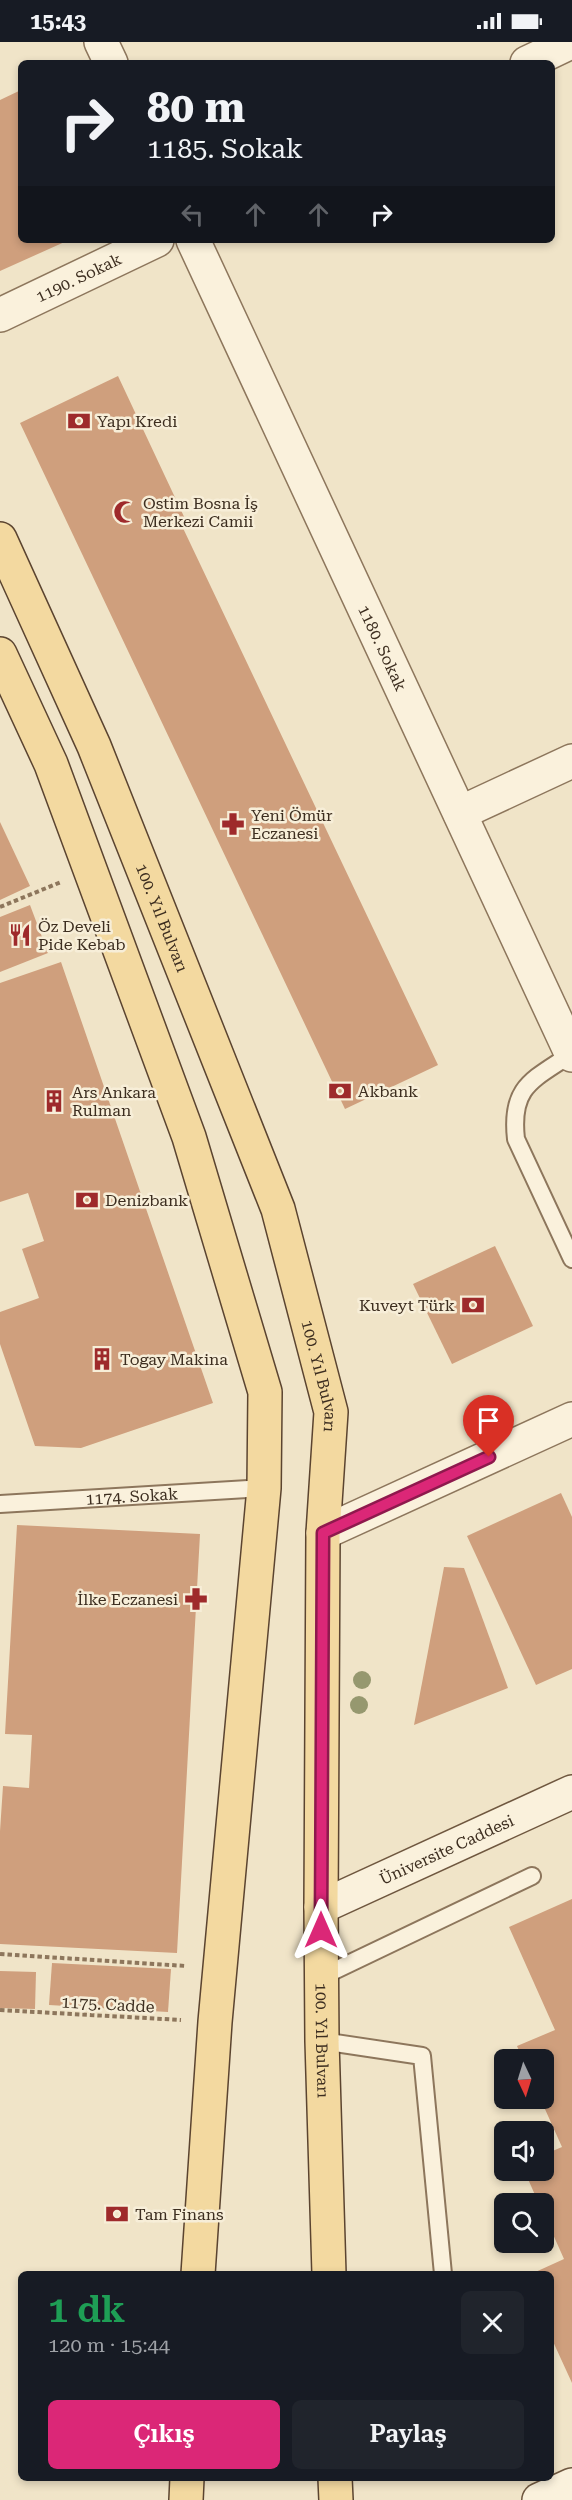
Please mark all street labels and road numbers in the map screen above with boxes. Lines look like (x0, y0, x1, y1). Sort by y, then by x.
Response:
street label: 1190. Sokak (33, 249, 125, 306)
street label: 1180. Sokak (354, 602, 410, 694)
street label: 100. Yıl Bulvarı (132, 861, 192, 975)
street label: 100. Yıl Bulvarı (297, 1318, 340, 1433)
street label: 1174. Sokak (85, 1484, 179, 1509)
street label: Üniversite Caddesi (376, 1811, 517, 1889)
street label: 100. Yıl Bulvarı (312, 1983, 333, 2098)
street label: 1175. Cadde (61, 1993, 155, 2016)

